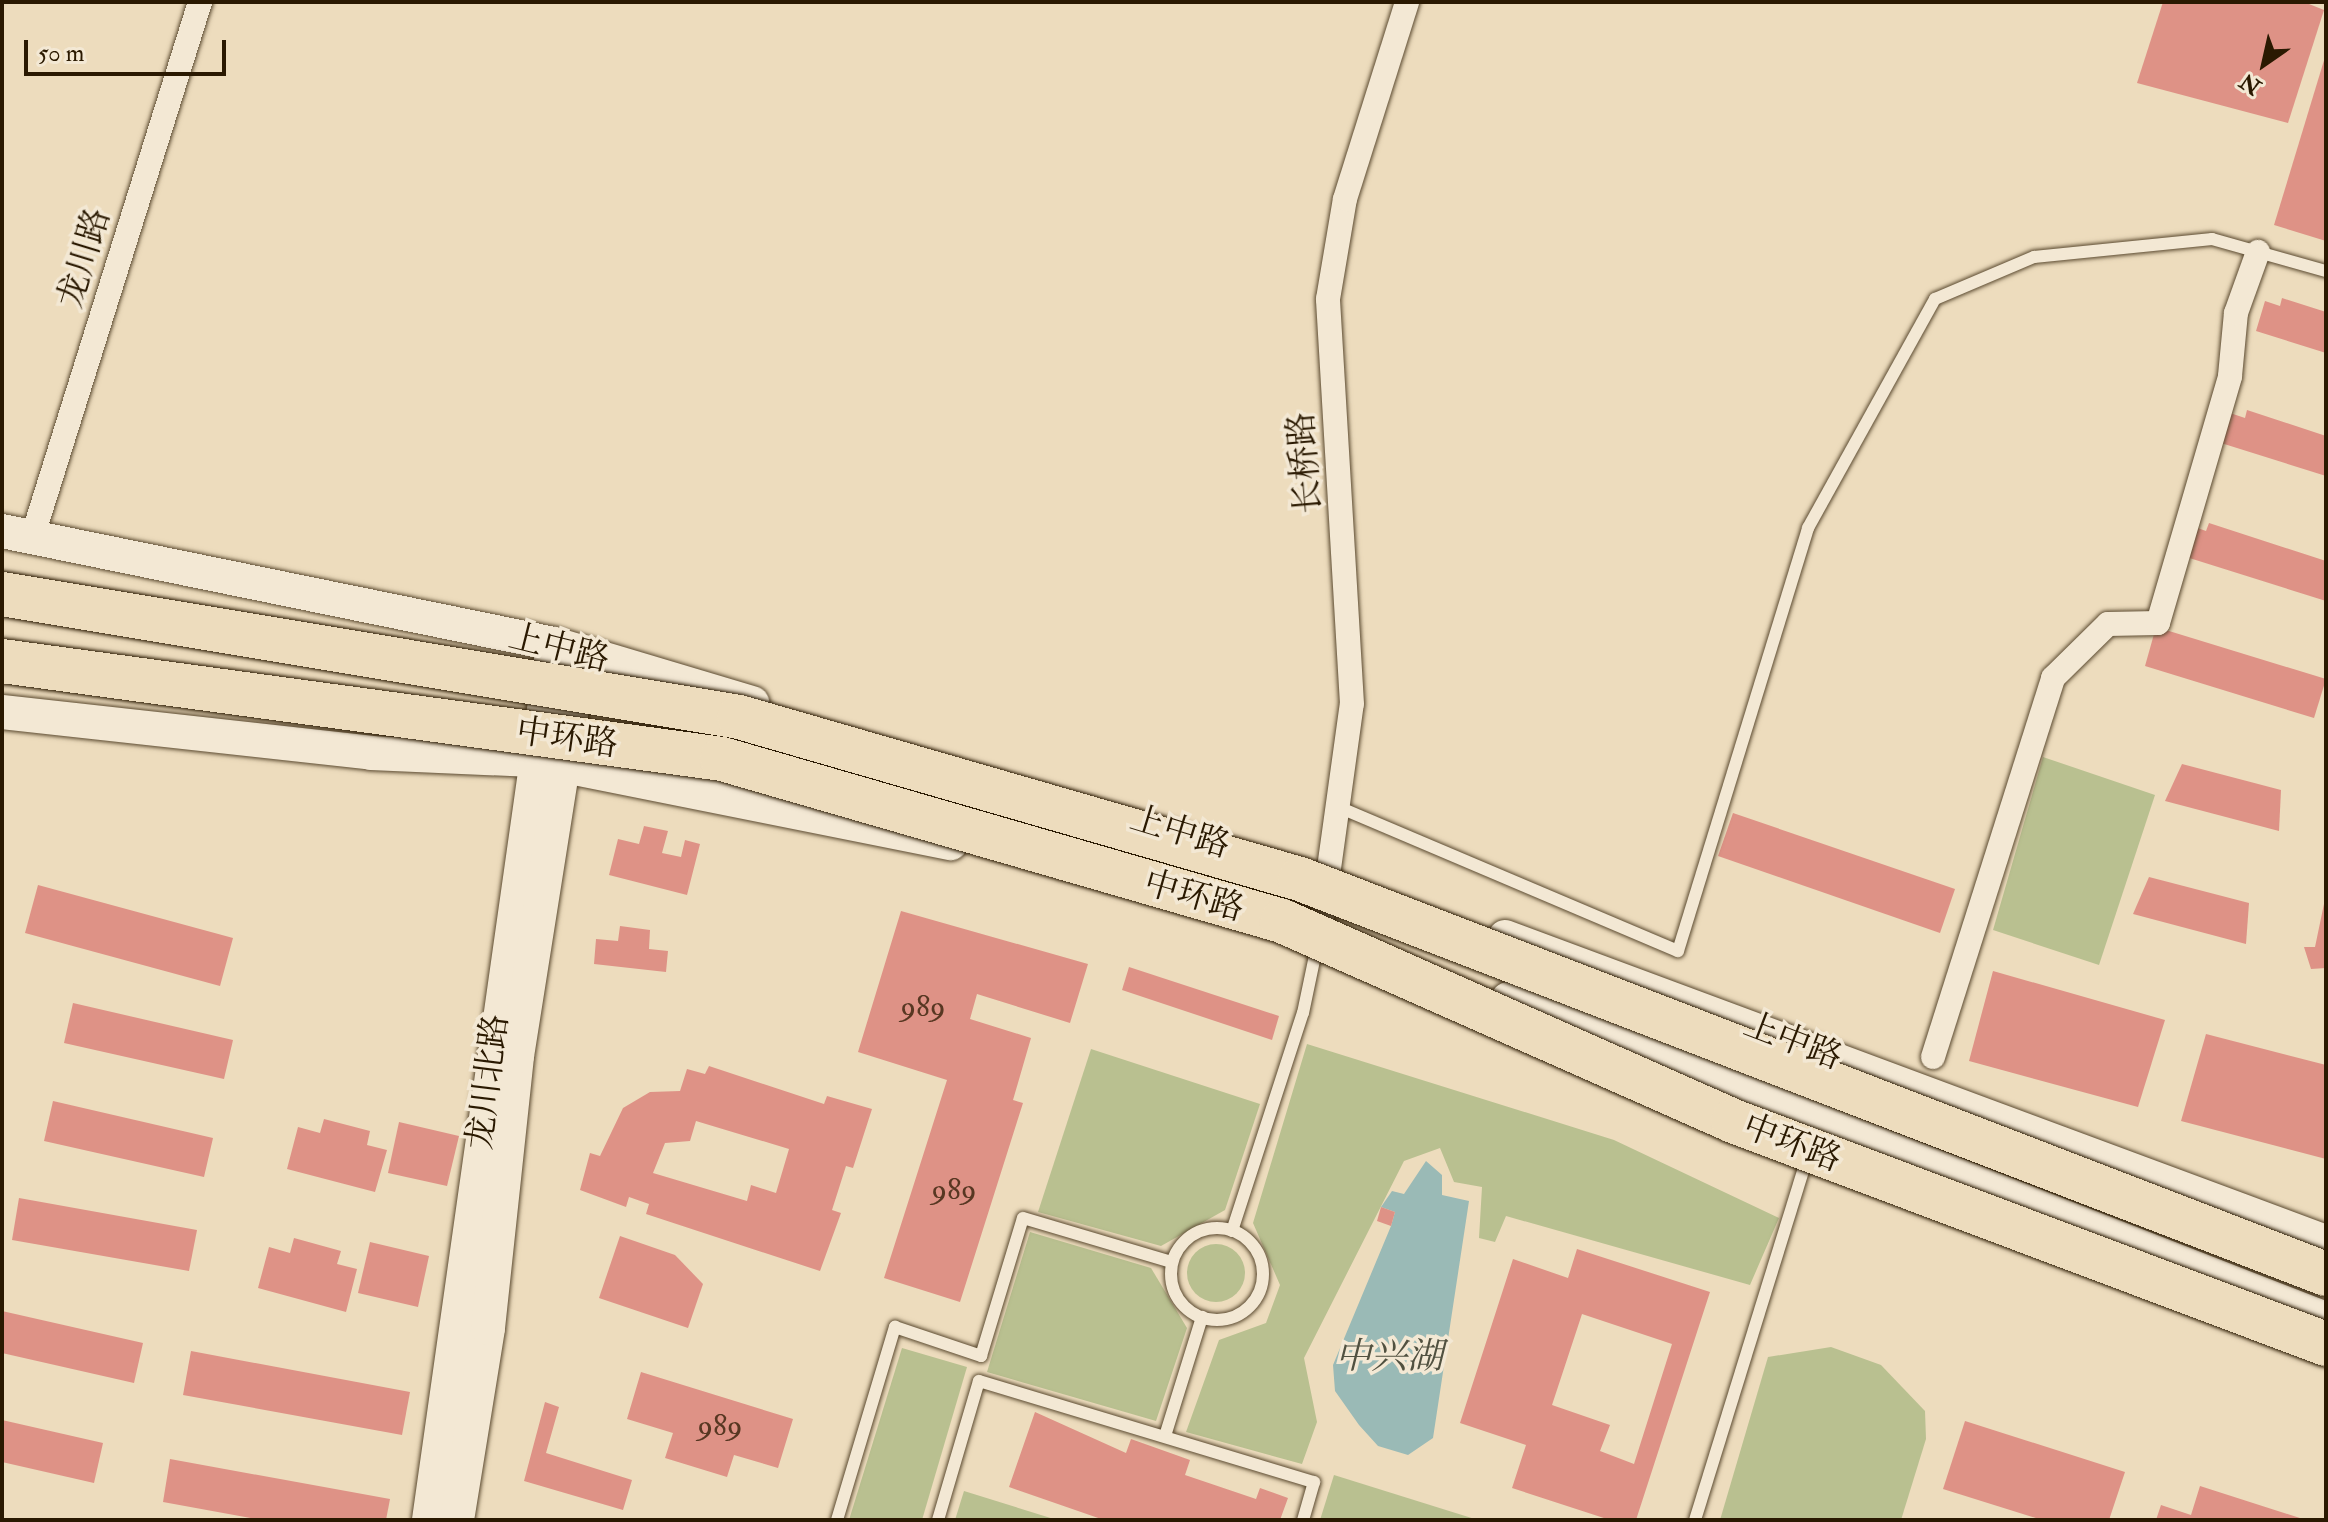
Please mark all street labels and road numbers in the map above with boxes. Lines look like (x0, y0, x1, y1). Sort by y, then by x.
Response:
street label: 龙川路 (50, 203, 118, 313)
street label: 长桥路 (1280, 410, 1330, 516)
street label: 上中路 (505, 616, 613, 680)
street label: 中环路 (514, 711, 620, 765)
street label: 上中路 (1125, 798, 1235, 866)
street label: 中环路 (1139, 862, 1249, 930)
street label: 上中路 (1738, 1004, 1848, 1078)
street label: 龙川北路 (459, 1012, 517, 1152)
street label: 中环路 (1737, 1106, 1847, 1180)

